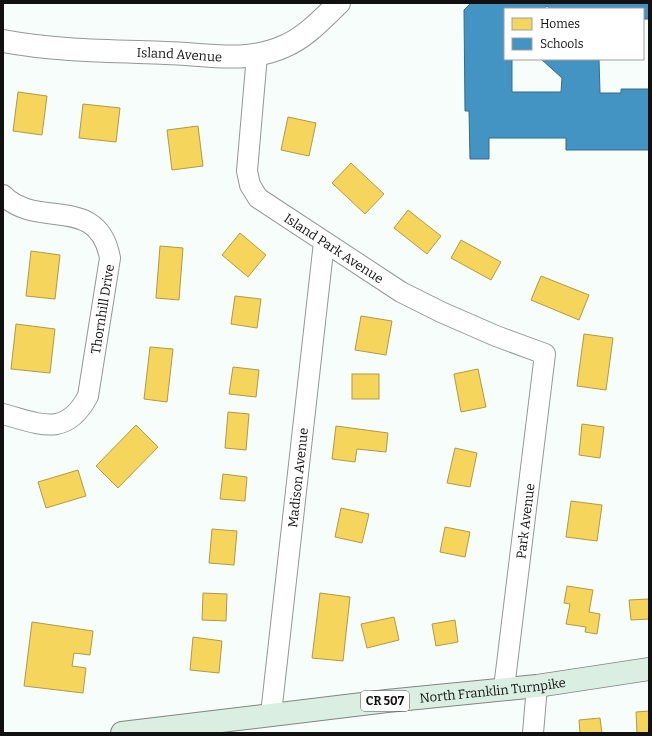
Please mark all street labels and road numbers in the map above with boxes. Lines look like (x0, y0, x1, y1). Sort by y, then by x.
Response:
street label: Island Avenue (137, 45, 222, 65)
street label: Island Park Avenue (281, 210, 386, 286)
street label: Thornhill Drive (88, 263, 117, 355)
street label: Madison Avenue (285, 427, 311, 528)
street label: Park Avenue (513, 483, 538, 560)
street label: North Franklin Turnpike (419, 675, 567, 706)
road number: CR 507 (361, 691, 409, 711)

